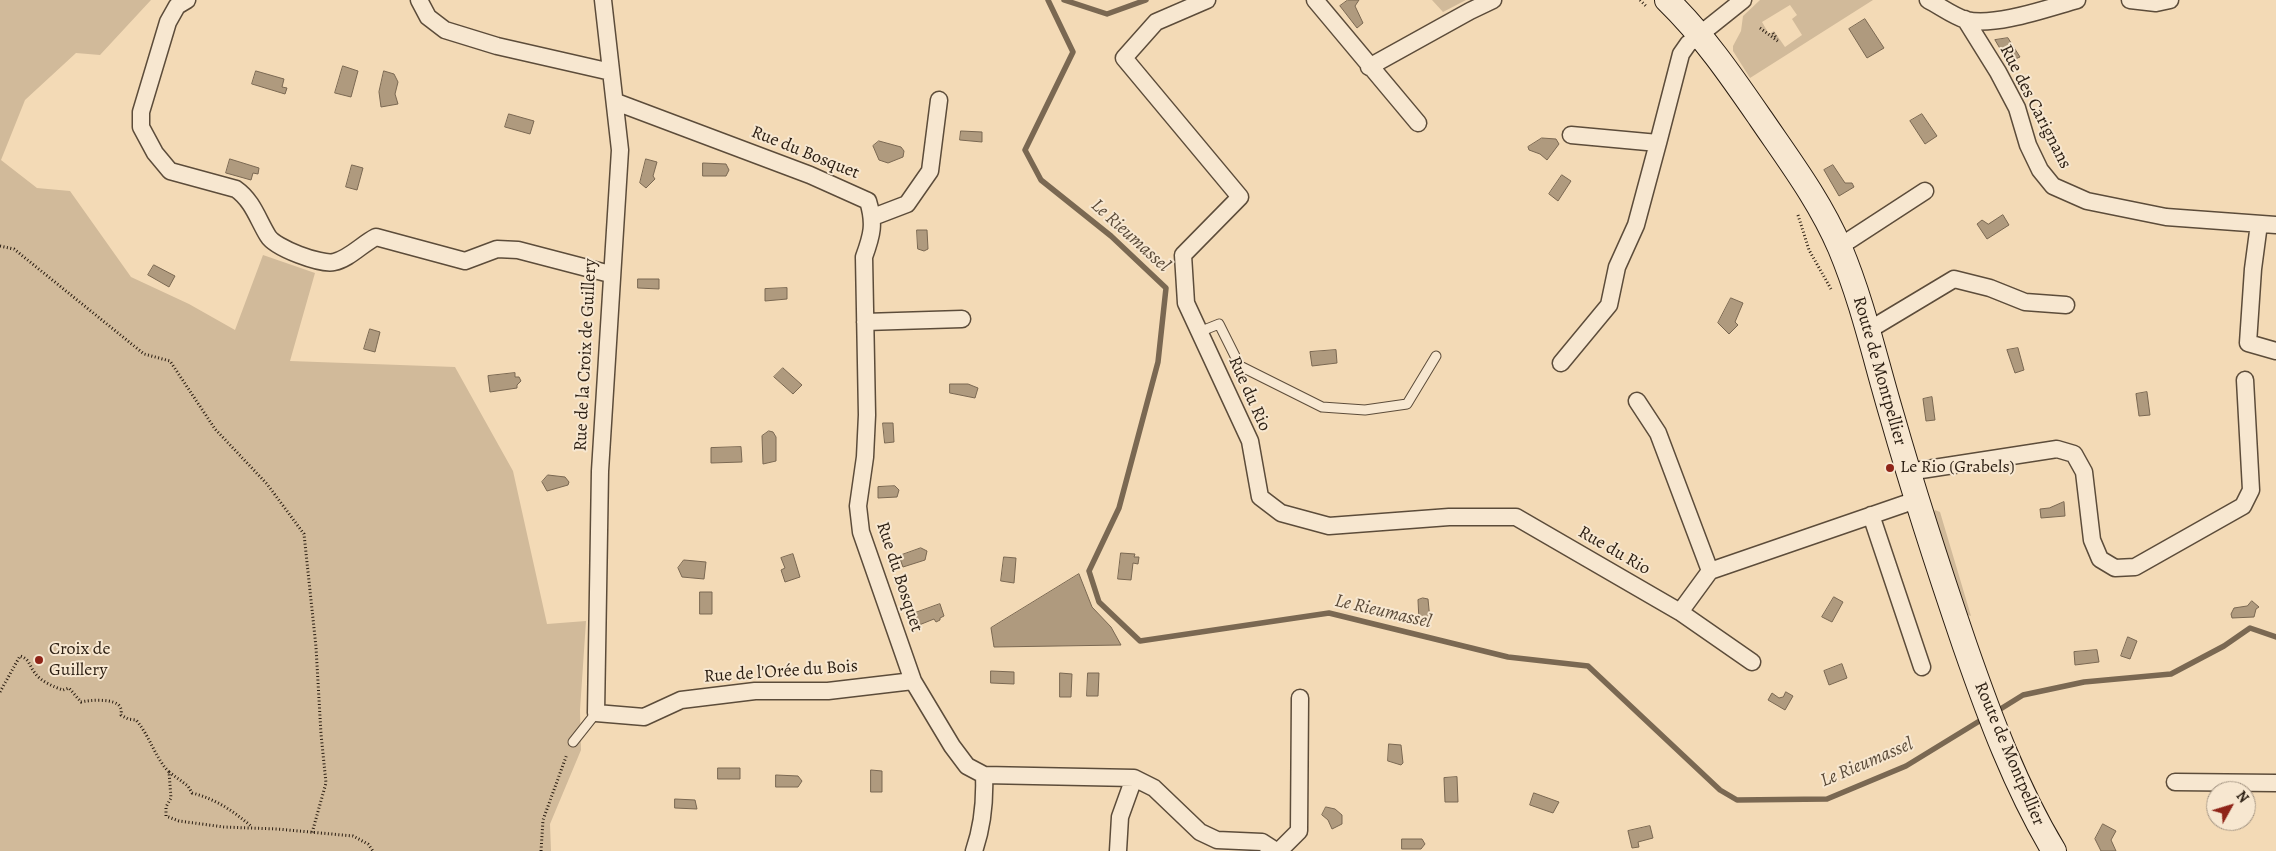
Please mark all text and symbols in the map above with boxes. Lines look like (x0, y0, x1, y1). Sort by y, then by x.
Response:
street label: Rue des Carignans (1994, 41, 2076, 173)
street label: Rue du Bosquet (748, 122, 862, 184)
water label: Le Rieumassel (1086, 195, 1174, 277)
street label: Rue de la Croix de Guillery (570, 258, 602, 452)
street label: Route de Montpellier (1847, 294, 1911, 448)
street label: Rue du Rio (1223, 353, 1275, 435)
place label: Le Rio (Grabels) (1900, 457, 2015, 479)
marker: Le Rio (Grabels) (1884, 462, 1896, 474)
street label: Rue du Bosquet (871, 519, 927, 635)
street label: Rue du Rio (1574, 522, 1654, 580)
water label: Le Rieumassel (1332, 590, 1434, 634)
place label: Croix de Guillery (49, 639, 111, 682)
marker: Croix de Guillery (33, 654, 45, 666)
street label: Rue de l'Orée du Bois (703, 656, 859, 688)
street label: Route de Montpellier (1969, 679, 2049, 829)
water label: Le Rieumassel (1817, 733, 1917, 793)
north arrow (2206, 781, 2256, 831)
text: N (2232, 787, 2253, 807)

